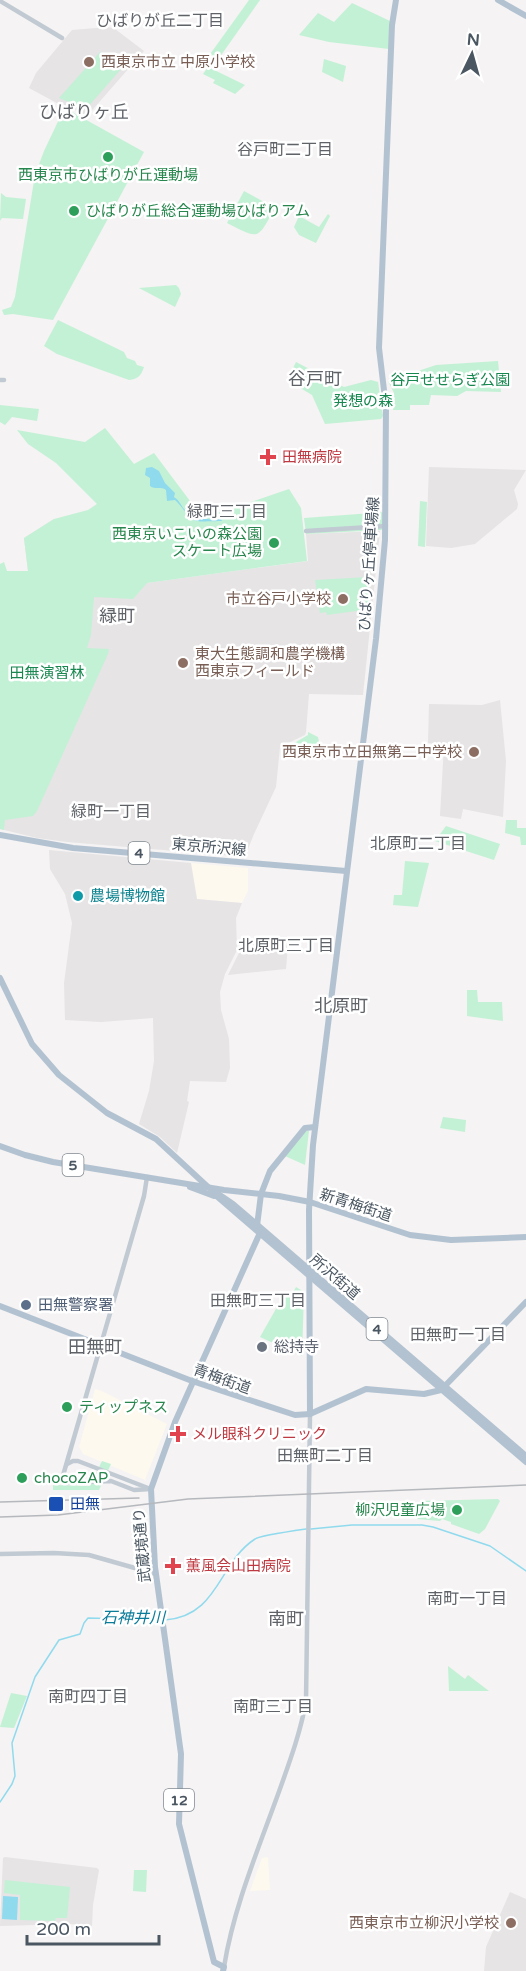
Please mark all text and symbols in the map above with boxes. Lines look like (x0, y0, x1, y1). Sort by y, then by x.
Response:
district label: ひばりが丘二丁目 (96, 11, 224, 31)
north arrow (442, 24, 502, 84)
text: N (466, 30, 480, 51)
place label: 西東京市立 中原小学校 (101, 53, 255, 71)
marker: 西東京市立 中原小学校 (82, 55, 96, 69)
district label: ひばりヶ丘 (39, 101, 129, 123)
district label: 谷戸町二丁目 (237, 140, 333, 160)
marker: 西東京市ひばりが丘運動場 (101, 150, 115, 164)
place label: 西東京市ひばりが丘運動場 (18, 166, 198, 184)
place label: ひばりが丘総合運動場ひばりアム (86, 202, 310, 220)
marker: ひばりが丘総合運動場ひばりアム (67, 204, 81, 218)
district label: 谷戸町 (288, 368, 342, 390)
park label: 谷戸せせらぎ公園 (390, 371, 510, 389)
park label: 発想の森 (333, 392, 393, 410)
marker: 田無病院 (259, 448, 277, 466)
place label: 田無病院 (282, 448, 342, 466)
street label: ひばりヶ丘停車場線 (355, 496, 383, 632)
district label: 緑町三丁目 (187, 502, 267, 522)
place label: 西東京いこいの森公園 スケート広場 (112, 525, 262, 560)
marker: 西東京いこいの森公園 スケート広場 (267, 536, 281, 550)
place label: 市立谷戸小学校 (226, 590, 331, 608)
marker: 市立谷戸小学校 (336, 592, 350, 606)
district label: 緑町 (99, 605, 135, 627)
place label: 東大生態調和農学機構 西東京フィールド (195, 645, 345, 680)
marker: 東大生態調和農学機構 西東京フィールド (176, 656, 190, 670)
park label: 田無演習林 (9, 664, 85, 682)
place label: 西東京市立田無第二中学校 (282, 743, 462, 761)
marker: 西東京市立田無第二中学校 (467, 745, 481, 759)
district label: 緑町一丁目 (71, 802, 151, 822)
district label: 北原町二丁目 (370, 834, 466, 854)
street label: 東京所沢線 (171, 835, 247, 859)
road number: 4 (128, 842, 150, 864)
place label: 農場博物館 (90, 887, 165, 905)
marker: 農場博物館 (71, 889, 85, 903)
district label: 北原町三丁目 (238, 936, 334, 956)
district label: 北原町 (314, 995, 368, 1017)
road number: 5 (62, 1154, 84, 1176)
street label: 新青梅街道 (318, 1185, 394, 1225)
street label: 所沢街道 (306, 1251, 364, 1303)
district label: 田無町三丁目 (210, 1291, 306, 1311)
place label: 田無警察署 (38, 1296, 113, 1314)
marker: 田無警察署 (19, 1298, 33, 1312)
road number: 4 (366, 1318, 388, 1340)
district label: 田無町一丁目 (410, 1325, 506, 1345)
district label: 田無町 (68, 1336, 122, 1358)
place label: 総持寺 (274, 1338, 319, 1356)
marker: 総持寺 (255, 1340, 269, 1354)
street label: 青梅街道 (191, 1360, 253, 1398)
place label: ティップネス (79, 1398, 168, 1416)
marker: ティップネス (60, 1400, 74, 1414)
marker: メル眼科クリニック (169, 1425, 187, 1443)
place label: メル眼科クリニック (192, 1425, 327, 1443)
district label: 田無町二丁目 (277, 1446, 373, 1466)
place label: chocoZAP (34, 1469, 108, 1487)
marker: chocoZAP (15, 1471, 29, 1485)
marker: 田無 (47, 1495, 65, 1513)
place label: 田無 (70, 1495, 100, 1513)
place label: 柳沢児童広場 (355, 1501, 445, 1519)
marker: 柳沢児童広場 (450, 1503, 464, 1517)
street label: 武蔵境通り (130, 1507, 154, 1583)
marker: 薫風会山田病院 (164, 1557, 182, 1575)
place label: 薫風会山田病院 (186, 1557, 291, 1575)
district label: 南町一丁目 (427, 1589, 507, 1609)
water label: 石神井川 (101, 1608, 167, 1628)
district label: 南町 (268, 1608, 304, 1630)
district label: 南町四丁目 (48, 1687, 128, 1707)
district label: 南町三丁目 (233, 1697, 313, 1717)
road number: 12 (164, 1789, 194, 1811)
scale bar (27, 1908, 159, 1946)
place label: 西東京市立柳沢小学校 (349, 1914, 499, 1932)
marker: 西東京市立柳沢小学校 (504, 1916, 518, 1930)
text: 200 m (36, 1918, 91, 1940)

